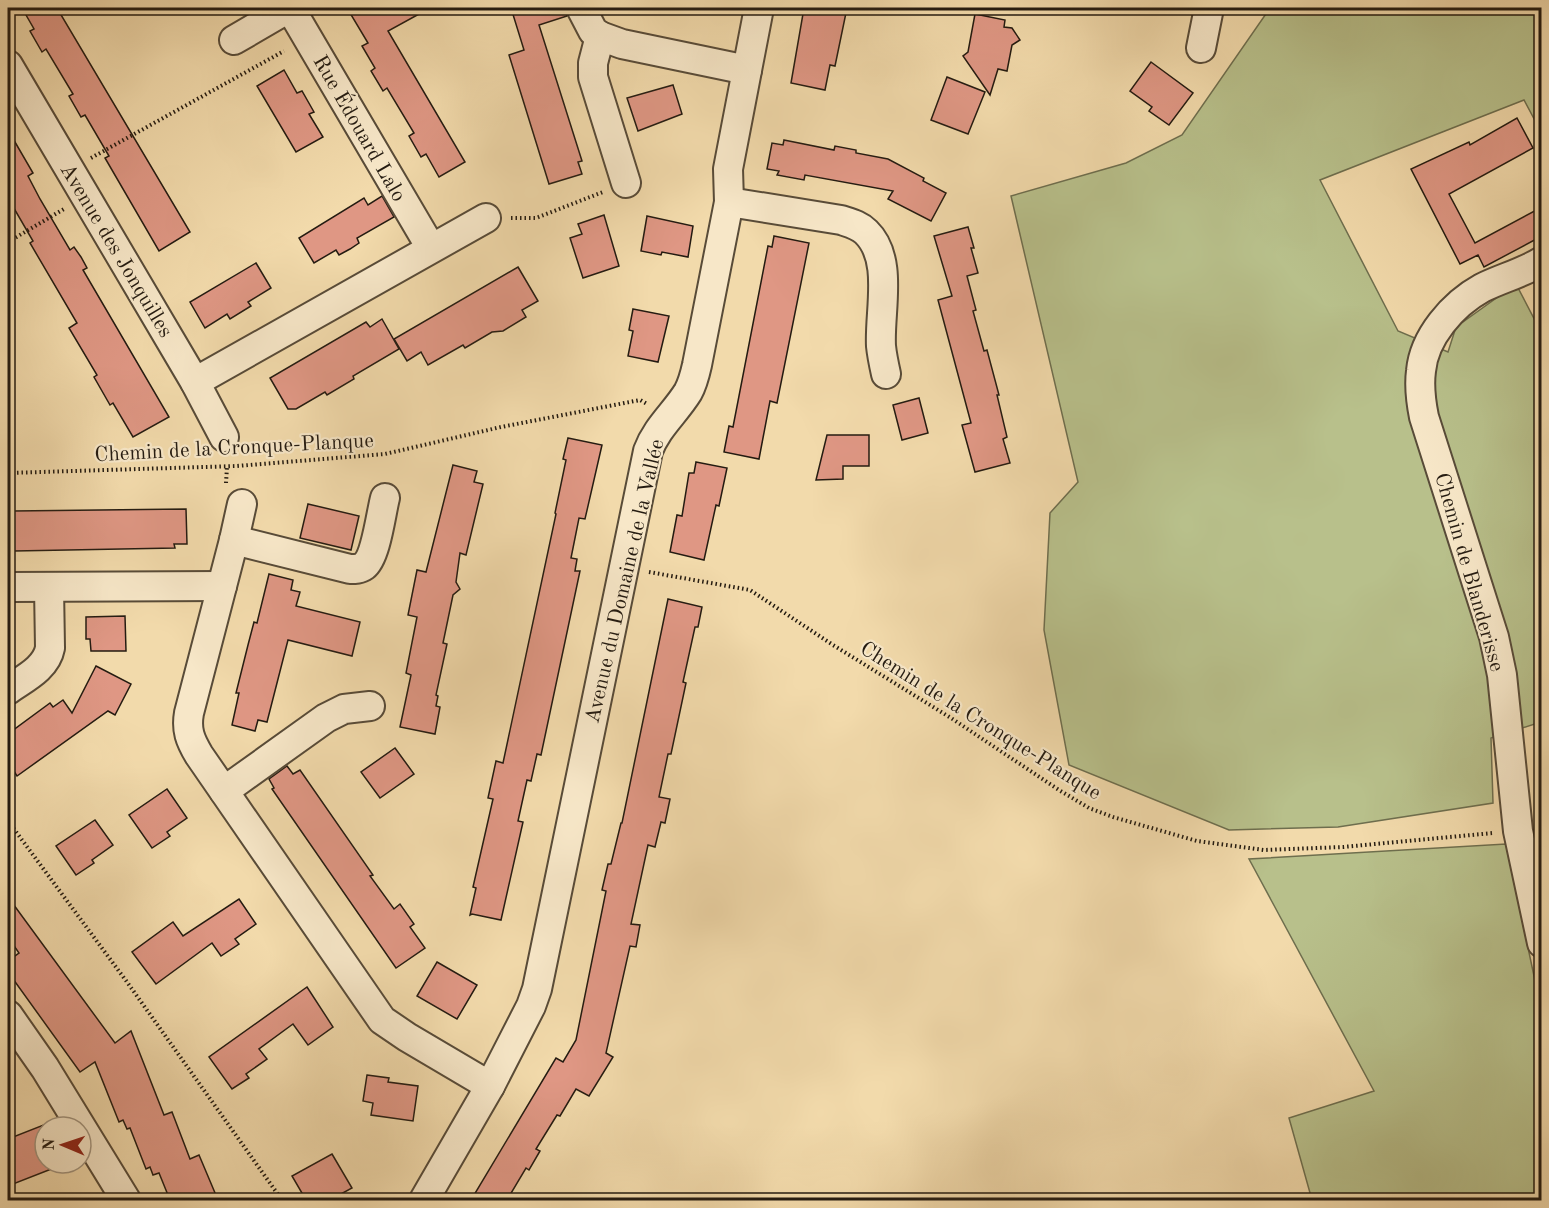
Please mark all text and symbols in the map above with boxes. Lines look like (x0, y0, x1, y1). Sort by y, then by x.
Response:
street label: Rue Édouard Lalo (308, 50, 413, 206)
street label: Avenue des Jonquilles (56, 160, 176, 341)
street label: Chemin de la Cronque-Planque (94, 431, 374, 466)
street label: Avenue du Domaine de la Vallée (582, 437, 668, 725)
street label: Chemin de Blanderisse (1430, 471, 1507, 674)
street label: Chemin de la Cronque-Planque (856, 638, 1104, 804)
north arrow (33, 1115, 93, 1175)
text: N (42, 1137, 58, 1151)

